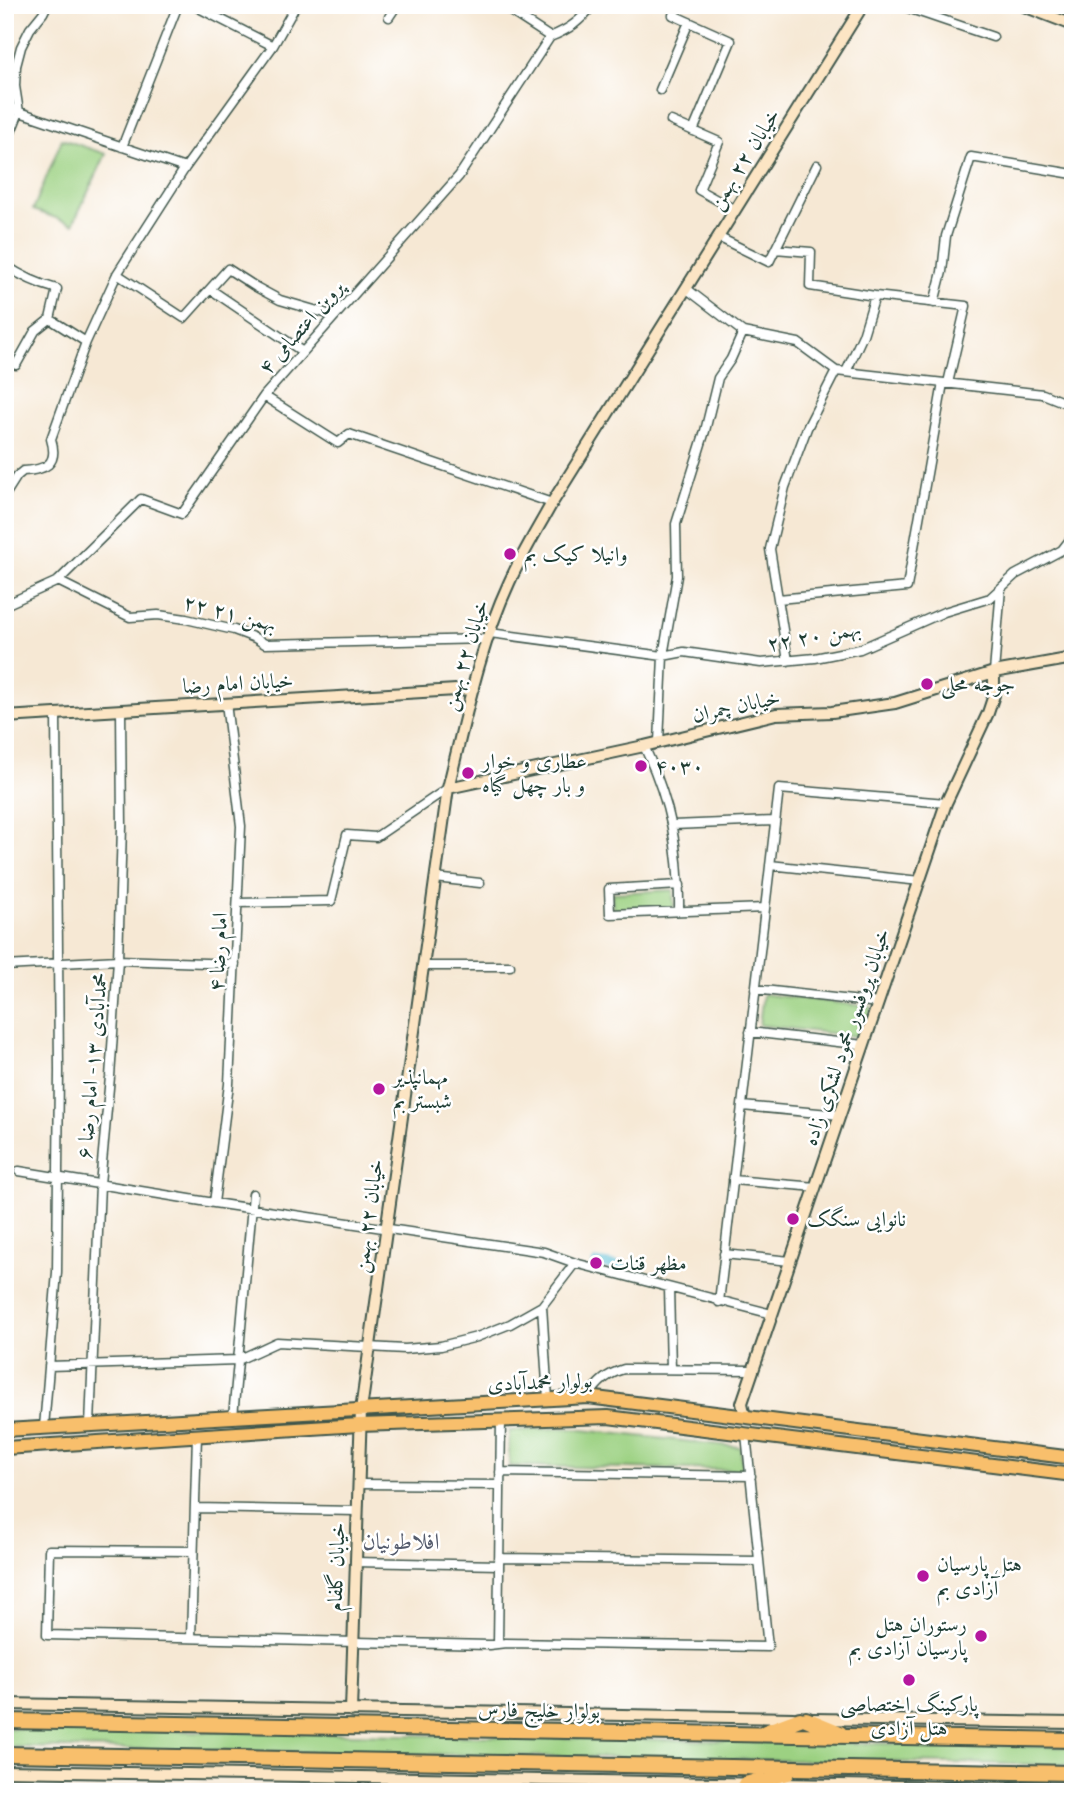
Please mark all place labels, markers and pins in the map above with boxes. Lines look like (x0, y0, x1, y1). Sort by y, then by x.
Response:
place label: وانیلا کیک بم (524, 543, 628, 572)
marker: وانیلا کیک بم (502, 546, 518, 562)
place label: جوجه محلی (941, 675, 1015, 700)
marker: جوجه محلی (919, 676, 935, 692)
place label: عطاری و خوار و بار چهل گیاه (480, 752, 587, 800)
place label: ۴۰۳۰ (655, 757, 704, 778)
marker: ۴۰۳۰ (633, 758, 649, 774)
marker: عطاری و خوار و بار چهل گیاه (460, 765, 476, 781)
place label: مهمانپذیر شبستر بم (391, 1068, 452, 1119)
marker: مهمانپذیر شبستر بم (371, 1081, 387, 1097)
place label: نانوایی سنگک (807, 1206, 906, 1233)
marker: نانوایی سنگک (785, 1211, 801, 1227)
place label: مظهر قنات (610, 1254, 687, 1276)
marker: مظهر قنات (588, 1255, 604, 1271)
place label: هتل پارسیان آزادی بم (937, 1555, 1022, 1606)
marker: هتل پارسیان آزادی بم (915, 1568, 931, 1584)
place label: رستوران هتل پارسیان آزادی بم (849, 1615, 968, 1666)
marker: رستوران هتل پارسیان آزادی بم (973, 1628, 989, 1644)
marker: پارکینگ اختصاصی هتل آزادی (901, 1672, 917, 1688)
place label: پارکینگ اختصاصی هتل آزادی (840, 1691, 979, 1743)

